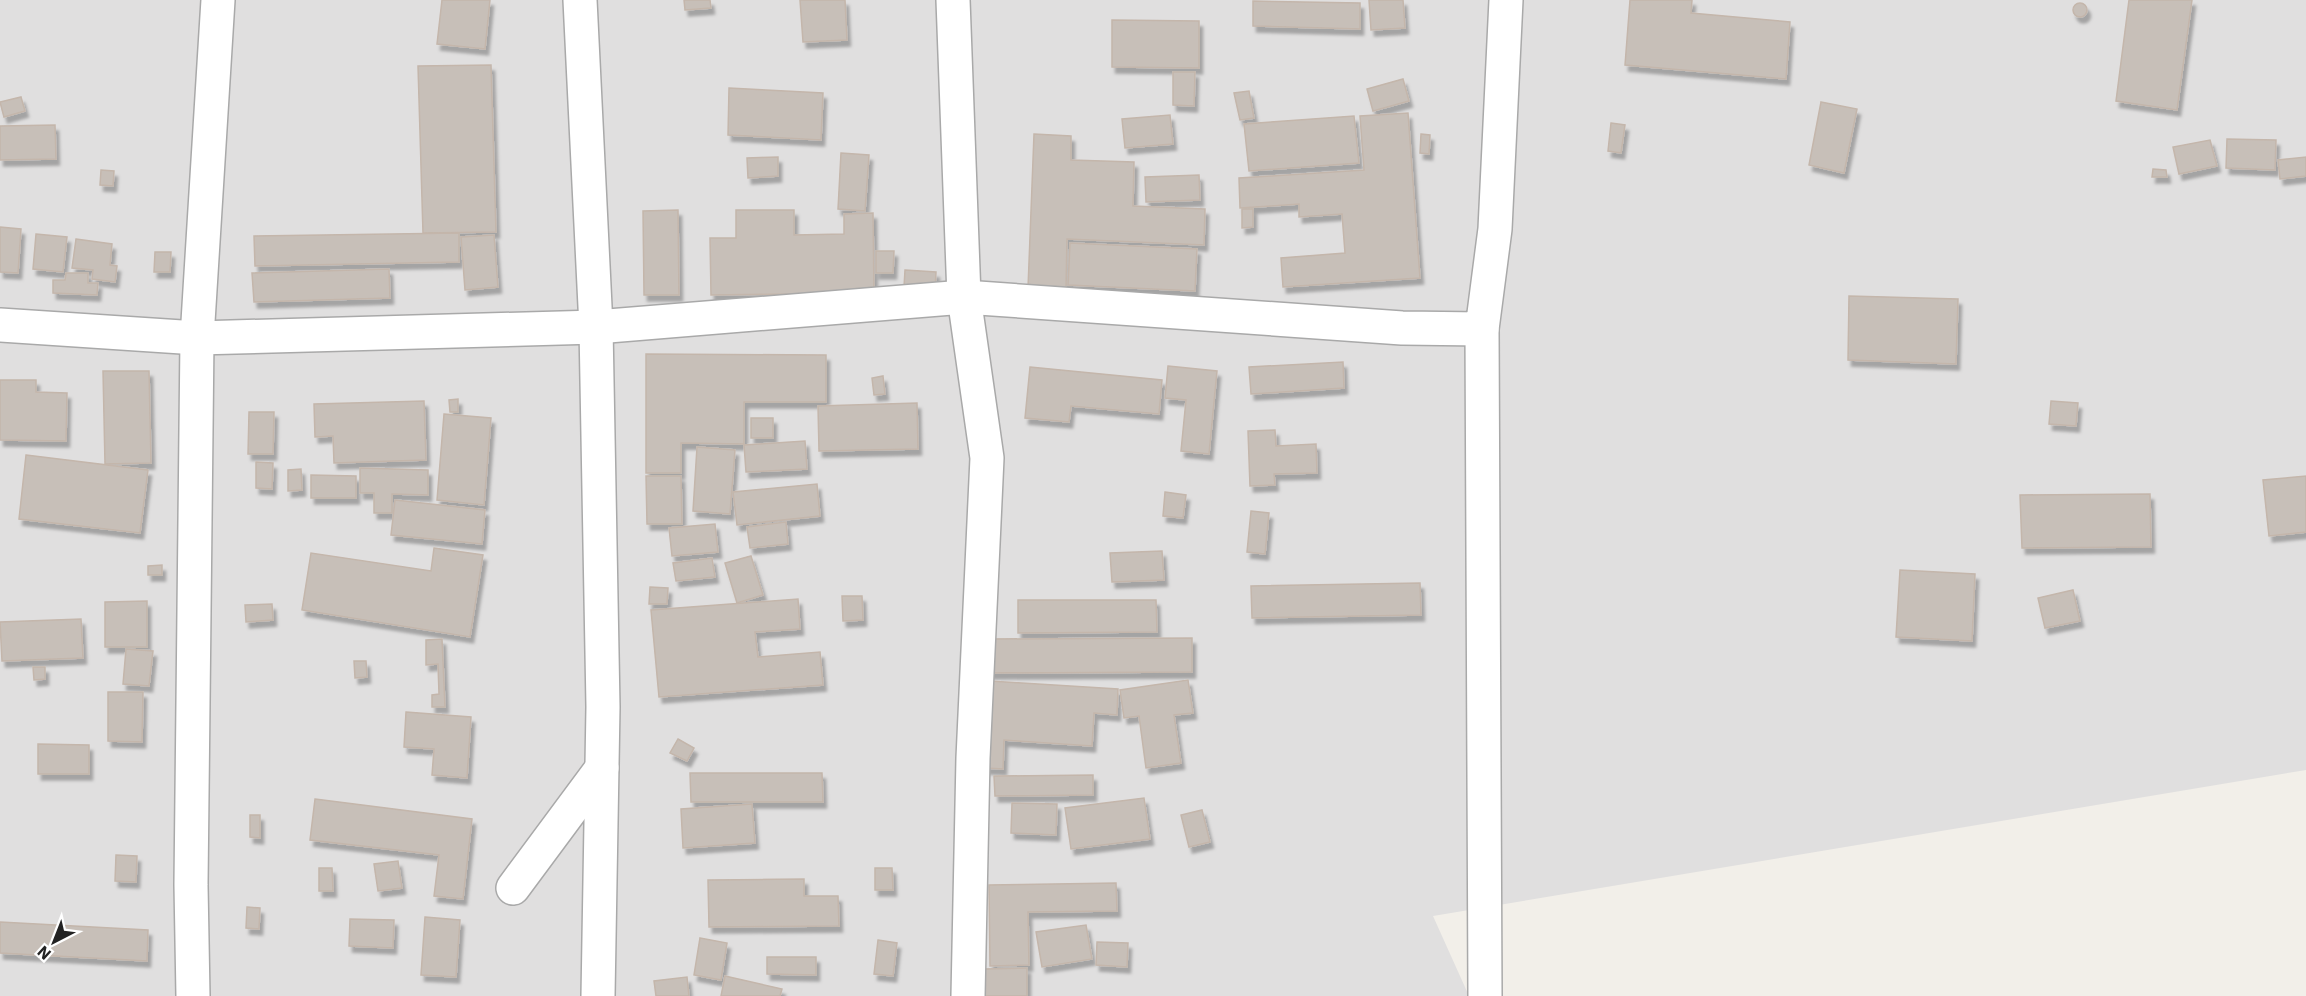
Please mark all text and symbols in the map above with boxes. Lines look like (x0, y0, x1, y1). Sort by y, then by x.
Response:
north arrow (24, 912, 84, 972)
text: N (33, 942, 55, 964)

